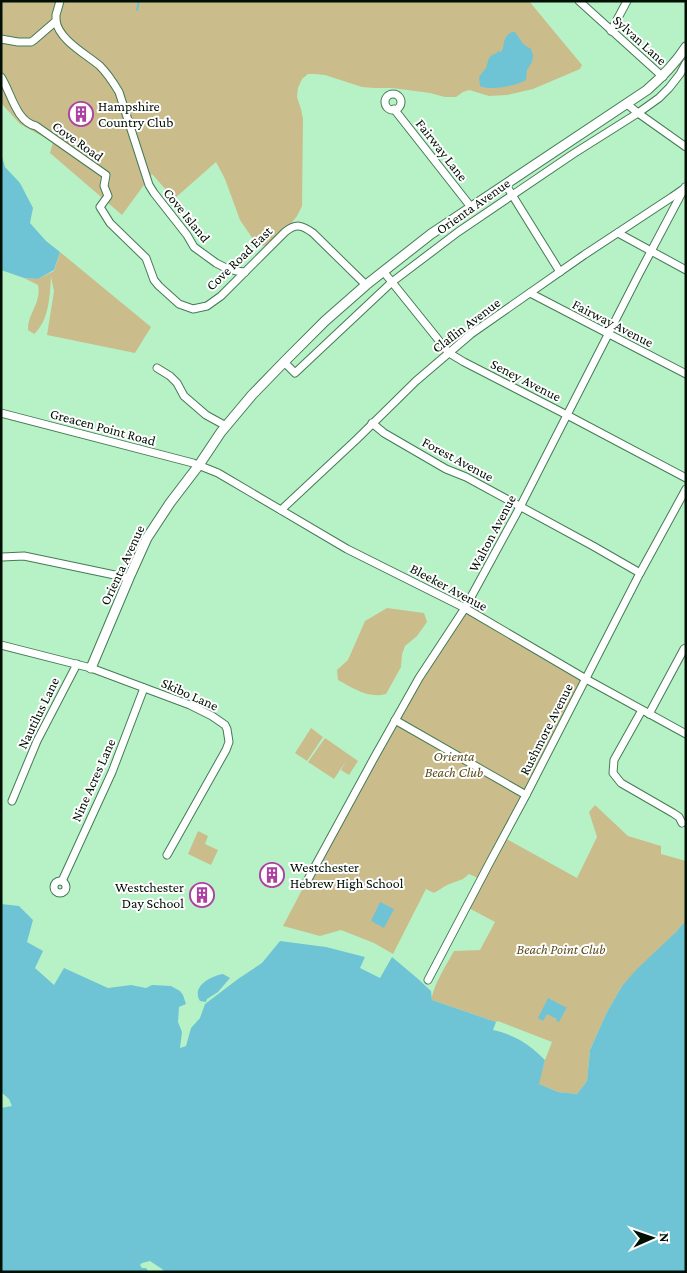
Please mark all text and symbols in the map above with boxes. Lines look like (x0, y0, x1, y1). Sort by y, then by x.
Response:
street label: Sylvan Lane (610, 12, 670, 68)
place label: Hampshire Country Club (98, 98, 173, 130)
building icon: Hampshire Country Club (68, 101, 94, 127)
street label: Fairway Lane (413, 116, 471, 184)
street label: Cove Road (49, 118, 107, 165)
street label: Orienta Avenue (433, 175, 513, 237)
street label: Cove Island (160, 185, 214, 246)
street label: Cove Road East (203, 222, 276, 293)
street label: Claflin Avenue (429, 294, 503, 356)
street label: Fairway Avenue (570, 296, 656, 350)
street label: Seney Avenue (488, 355, 564, 405)
street label: Greacen Point Road (48, 405, 158, 449)
street label: Forest Avenue (420, 434, 496, 484)
street label: Walton Avenue (465, 492, 519, 574)
street label: Orienta Avenue (96, 522, 148, 608)
street label: Bleeker Avenue (408, 560, 490, 614)
street label: Skibo Lane (159, 674, 221, 714)
street label: Nautilus Lane (14, 675, 62, 751)
street label: Rushmore Avenue (516, 680, 576, 778)
street label: Nine Acres Lane (68, 736, 118, 824)
park label: Orienta Beach Club (425, 748, 483, 780)
place label: Westchester Hebrew High School (290, 859, 404, 891)
building icon: Westchester Hebrew High School (259, 862, 285, 888)
place label: Westchester Day School (115, 879, 184, 911)
building icon: Westchester Day School (189, 882, 215, 908)
park label: Beach Point Club (516, 941, 606, 957)
north arrow (627, 1213, 677, 1263)
text: N (657, 1232, 673, 1243)

